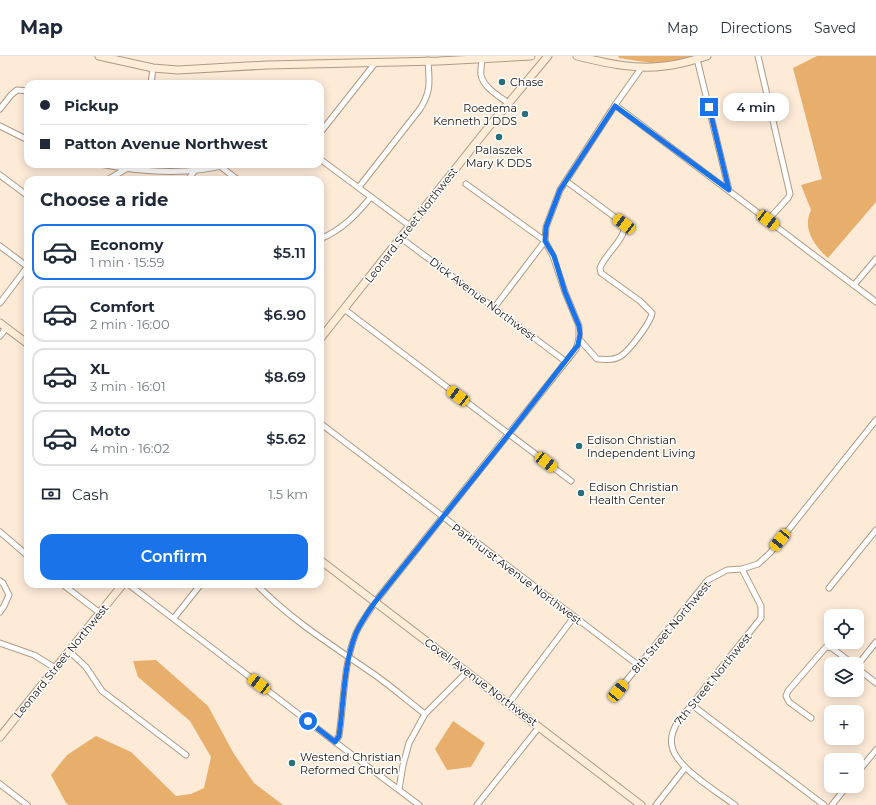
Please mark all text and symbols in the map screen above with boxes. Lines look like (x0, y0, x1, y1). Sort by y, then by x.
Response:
text: Map (20, 16, 63, 39)
text: Map (667, 19, 698, 37)
text: Directions (720, 19, 792, 37)
text: Saved (814, 19, 856, 37)
place label: Chase (510, 75, 544, 89)
marker: Chase (497, 77, 507, 87)
callout: 4 min (723, 93, 789, 121)
text: Pickup (64, 96, 119, 115)
route end (700, 98, 718, 116)
text: 4 min (737, 99, 775, 115)
place label: Roedema Kenneth J DDS (433, 101, 517, 128)
marker: Roedema Kenneth J DDS (520, 109, 530, 119)
marker: Palaszek Mary K DDS (494, 132, 504, 142)
text: Patton Avenue Northwest (64, 134, 268, 153)
place label: Palaszek Mary K DDS (466, 143, 532, 170)
street label: Leonard Street Northwest (362, 164, 461, 286)
text: Choose a ride (40, 189, 168, 211)
car (755, 208, 781, 232)
car (611, 212, 637, 236)
icon: car (42, 234, 78, 270)
text: Economy (90, 235, 163, 254)
text: $5.11 (273, 243, 306, 262)
text: 1 min · 15:59 (90, 254, 164, 270)
street label: Dick Avenue Northwest (427, 254, 540, 344)
icon: car (42, 296, 78, 332)
text: Comfort (90, 297, 155, 316)
text: $6.90 (264, 305, 306, 324)
text: 2 min · 16:00 (90, 316, 170, 332)
icon: car (42, 358, 78, 394)
text: XL (90, 359, 109, 378)
text: $8.69 (264, 367, 306, 386)
text: 3 min · 16:01 (90, 378, 166, 394)
car (445, 384, 471, 408)
icon: car (42, 420, 78, 456)
text: Moto (90, 421, 130, 440)
text: $5.62 (266, 429, 306, 448)
place label: Edison Christian Independent Living (587, 433, 696, 460)
text: 4 min · 16:02 (90, 440, 170, 456)
marker: Edison Christian Independent Living (574, 441, 584, 451)
car (533, 450, 559, 474)
place label: Edison Christian Health Center (589, 480, 679, 507)
icon: cash (40, 483, 62, 505)
text: Cash (72, 485, 109, 504)
text: 1.5 km (268, 486, 308, 502)
marker: Edison Christian Health Center (576, 488, 586, 498)
street label: Parkhurst Avenue Northwest (449, 520, 585, 628)
car (768, 527, 792, 553)
button: Confirm (40, 534, 308, 580)
street label: 8th Street Northwest (628, 578, 714, 676)
street label: Leonard Street Northwest (11, 601, 112, 721)
map controls (824, 609, 864, 793)
button: locate (824, 609, 864, 649)
street label: 7th Street Northwest (671, 629, 755, 728)
street label: Covell Avenue Northwest (422, 635, 541, 729)
button: layers (824, 657, 864, 697)
car (246, 672, 272, 696)
car (606, 678, 630, 704)
button: + (824, 705, 864, 745)
route start (299, 712, 317, 730)
place label: Westend Christian Reformed Church (300, 750, 402, 777)
button: − (824, 753, 864, 793)
marker: Westend Christian Reformed Church (287, 758, 297, 768)

